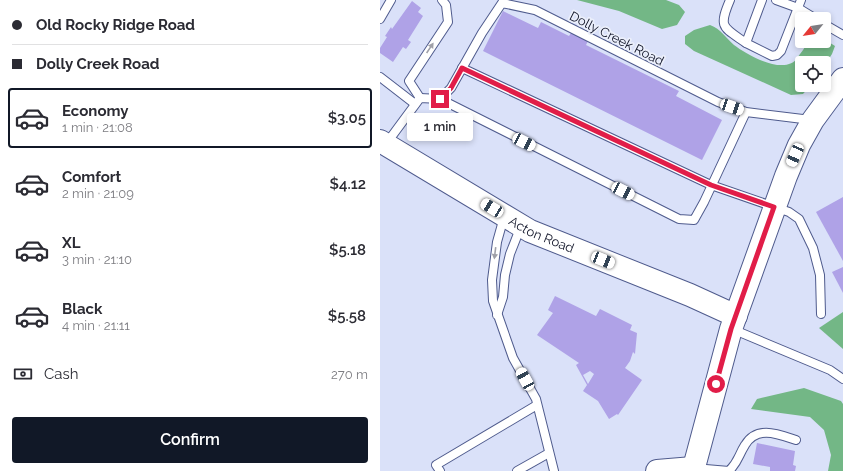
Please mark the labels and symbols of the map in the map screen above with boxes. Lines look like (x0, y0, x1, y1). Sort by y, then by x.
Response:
street label: Dolly Creek Road (567, 8, 666, 69)
north arrow (795, 12, 831, 48)
one-way arrow (426, 43, 434, 53)
route end (431, 90, 449, 108)
car (719, 97, 745, 117)
callout: 1 min (407, 113, 473, 141)
car (511, 131, 537, 153)
car (785, 142, 805, 168)
car (610, 180, 636, 202)
car (479, 197, 505, 219)
street label: Acton Road (506, 213, 576, 256)
one-way arrow (492, 247, 498, 259)
car (590, 250, 616, 270)
car (514, 366, 536, 392)
route start (707, 375, 725, 393)

